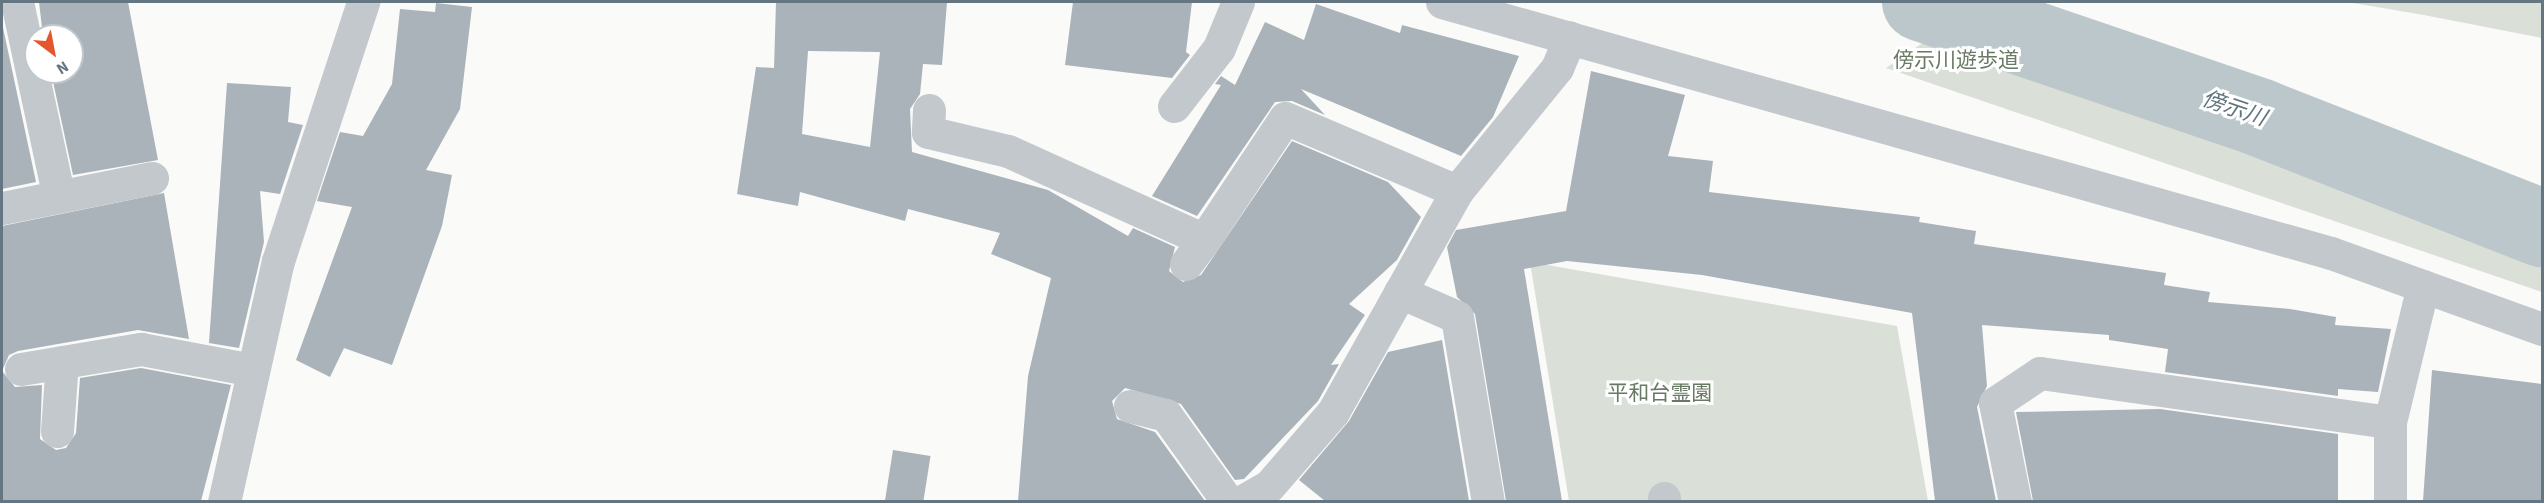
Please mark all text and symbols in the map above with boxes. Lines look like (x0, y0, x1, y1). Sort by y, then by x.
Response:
north arrow (24, 24, 84, 84)
park label: 傍示川遊歩道 (1893, 47, 2019, 73)
text: N (52, 55, 73, 80)
water label: 傍示川 (2199, 86, 2269, 132)
park label: 平和台霊園 (1608, 380, 1712, 406)

